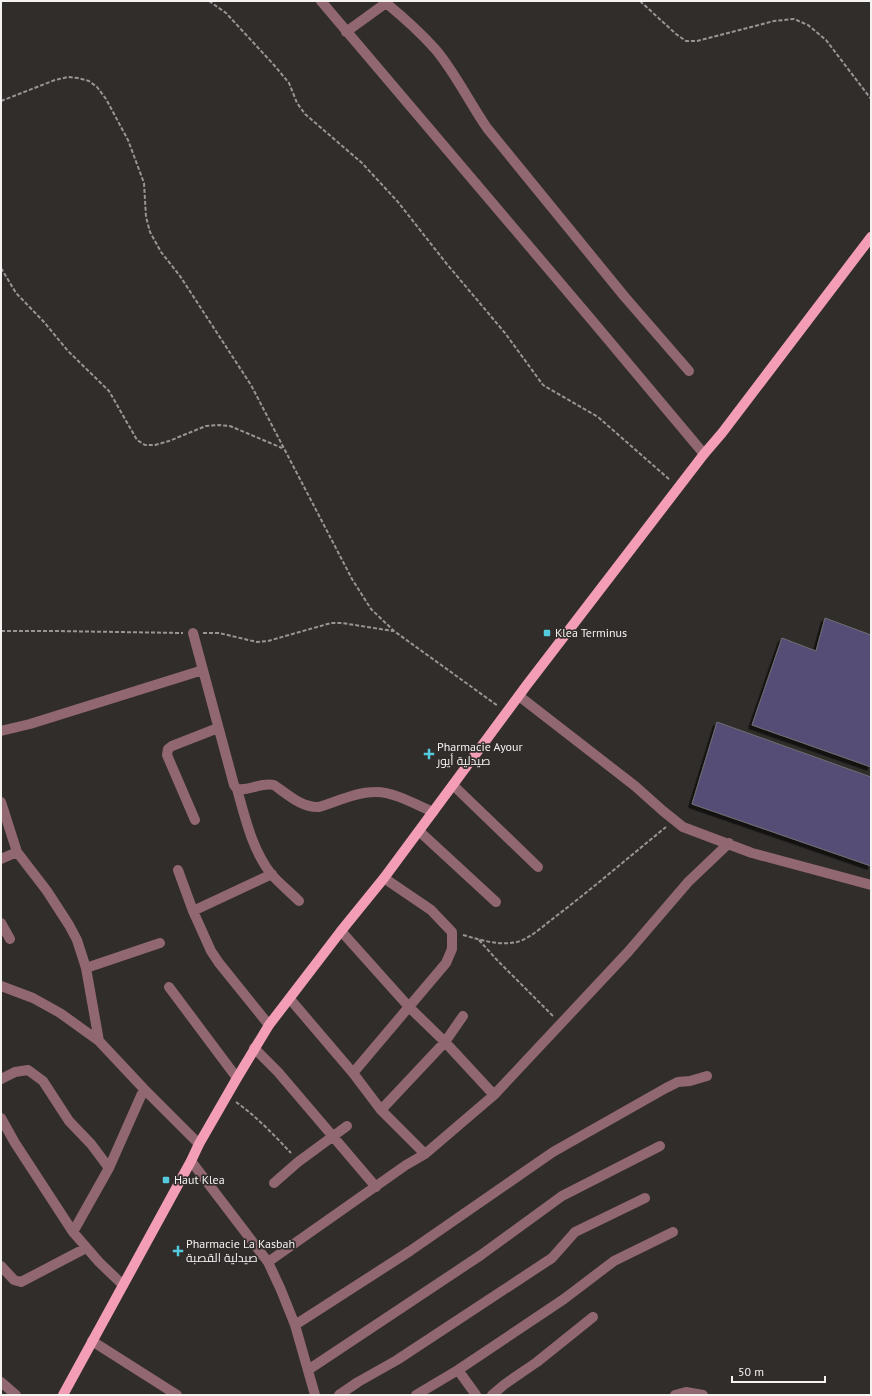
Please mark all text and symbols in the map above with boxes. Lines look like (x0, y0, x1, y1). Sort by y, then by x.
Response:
place label: Klea Terminus (555, 625, 627, 640)
marker: Klea Terminus (542, 628, 552, 638)
place label: Pharmacie Ayour صيدلية أيور (436, 739, 523, 768)
marker: Pharmacie Ayour صيدلية أيور (424, 749, 434, 759)
place label: Haut Klea (174, 1172, 225, 1187)
marker: Haut Klea (161, 1175, 171, 1185)
place label: Pharmacie La Kasbah صيدلية القصبة (186, 1236, 295, 1265)
marker: Pharmacie La Kasbah صيدلية القصبة (173, 1246, 183, 1256)
scale bar (732, 1358, 825, 1384)
text: 50 m (738, 1364, 764, 1379)

